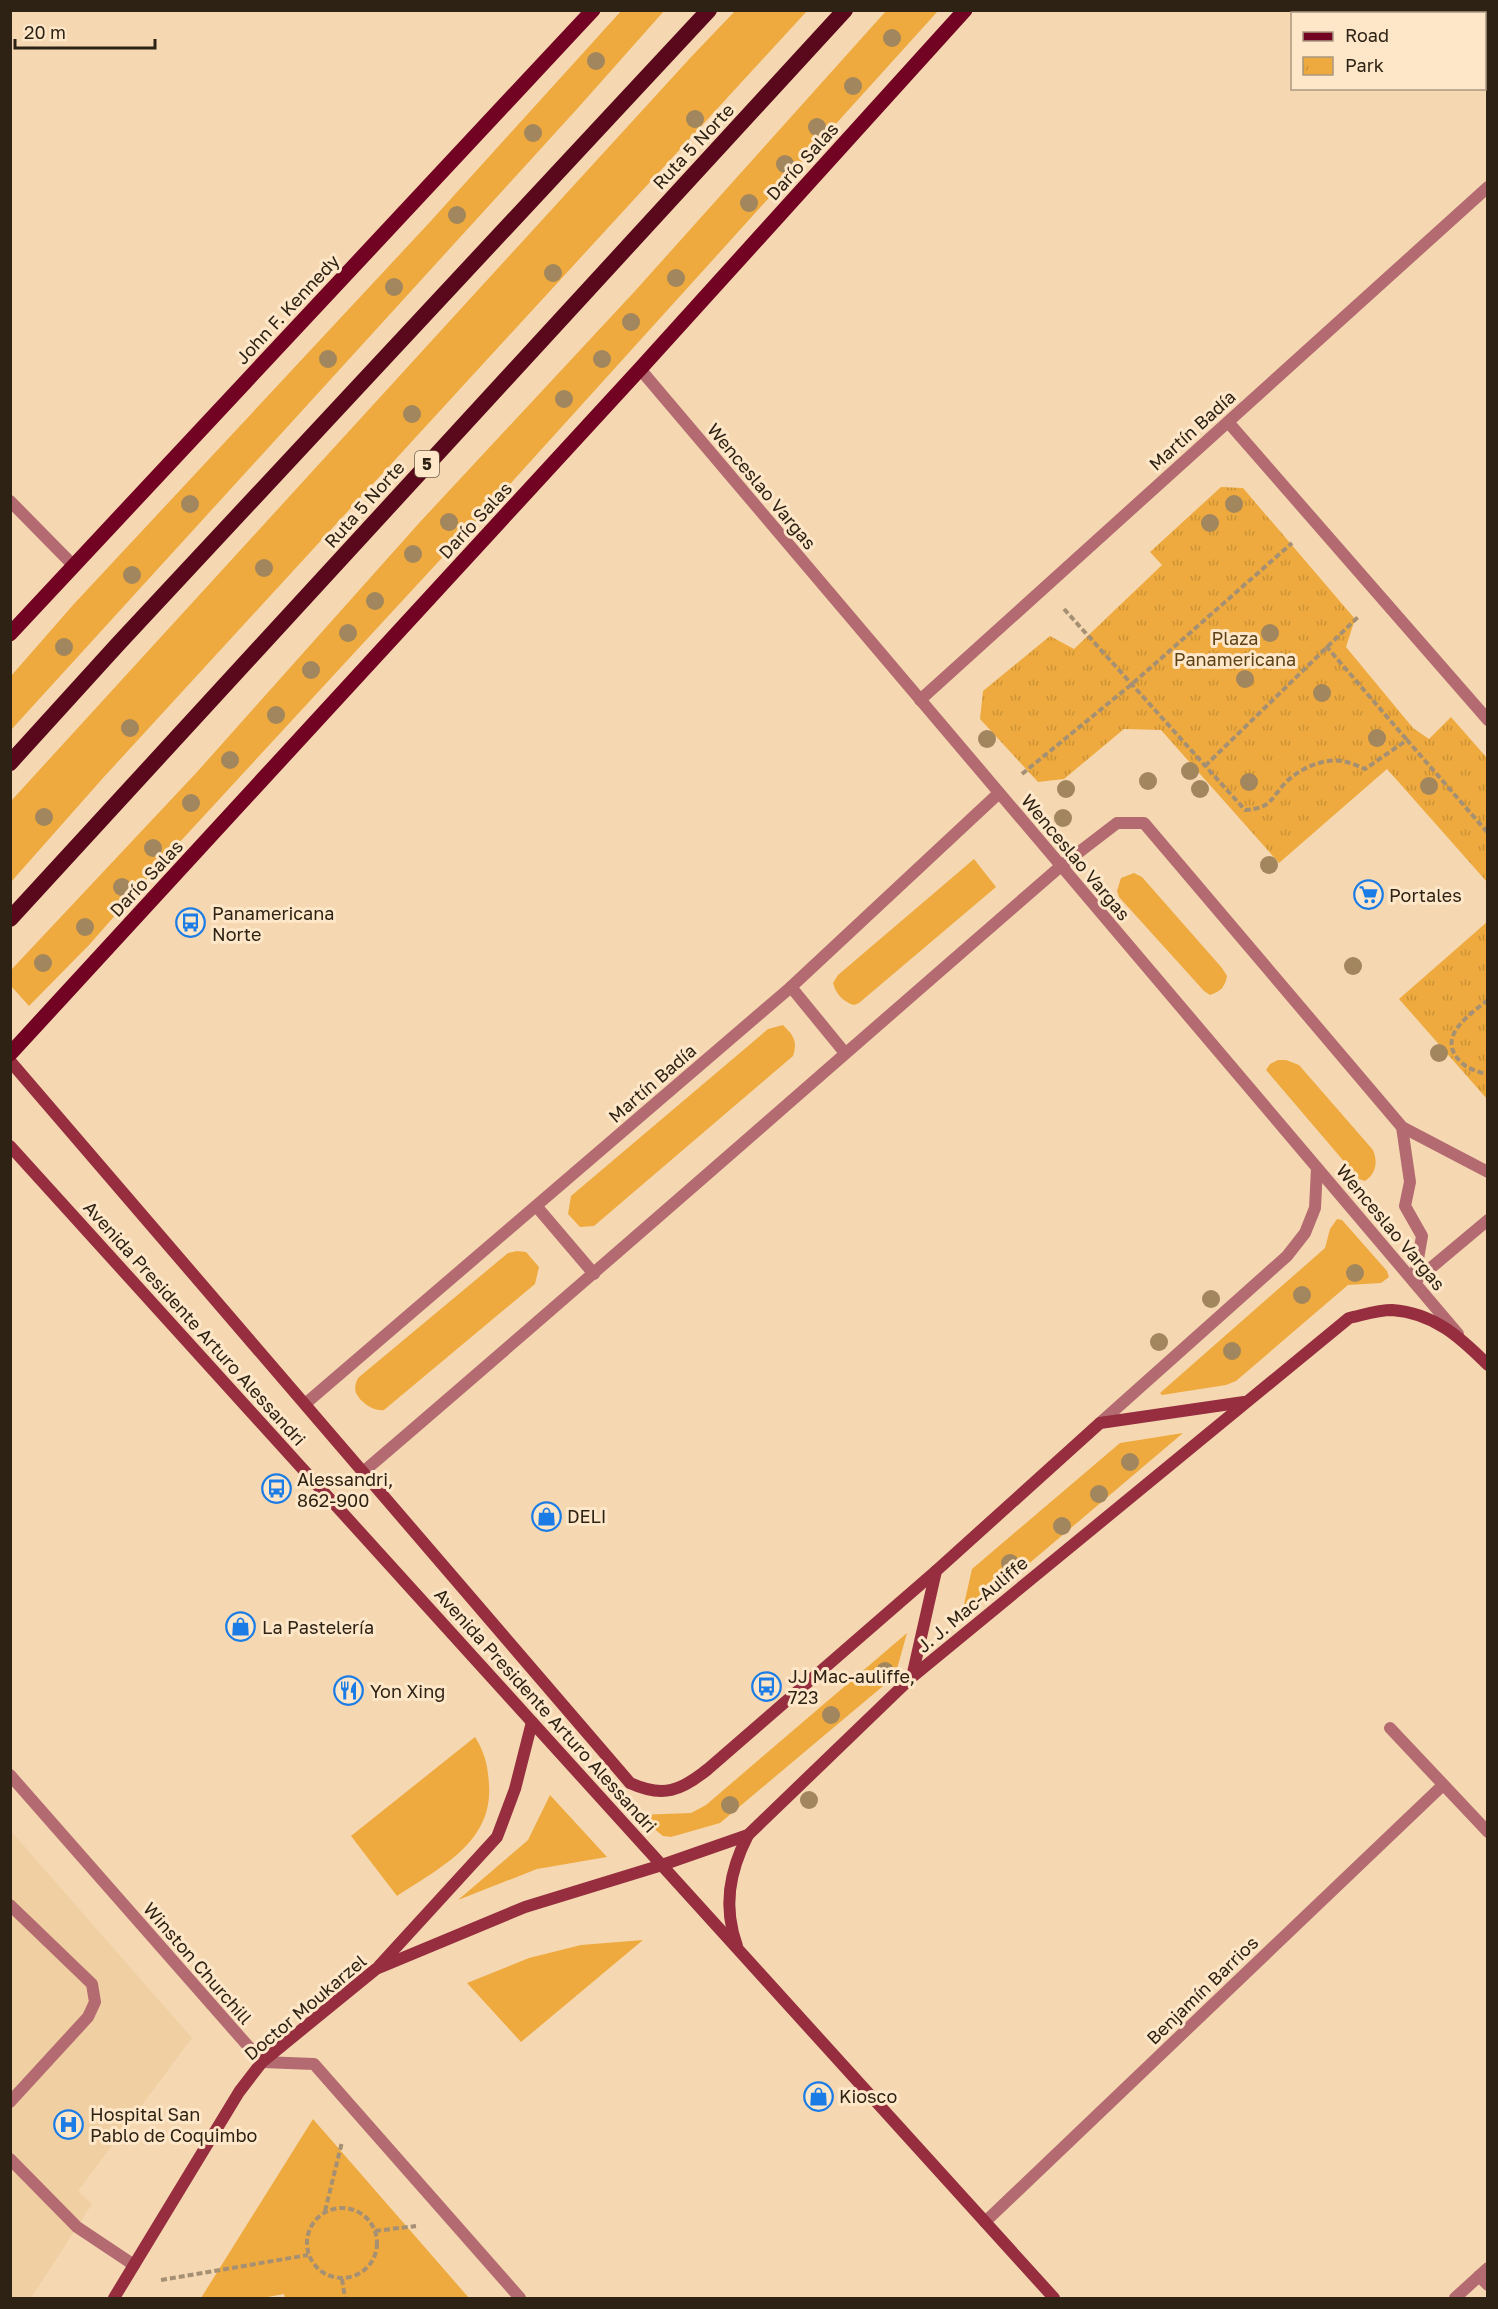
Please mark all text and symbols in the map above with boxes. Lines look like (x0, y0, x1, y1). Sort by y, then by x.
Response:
scale bar (15, 12, 154, 50)
legend (1291, 12, 1486, 90)
text: 20 m (24, 21, 66, 43)
text: Road (1345, 24, 1389, 46)
text: Park (1345, 54, 1384, 76)
street label: Ruta 5 Norte (648, 99, 738, 193)
street label: Darío Salas (761, 118, 843, 204)
street label: John F. Kennedy (230, 250, 344, 368)
street label: Martín Badía (1144, 385, 1240, 475)
street label: Wenceslao Vargas (703, 418, 821, 554)
road number: 5 (415, 451, 439, 477)
street label: Ruta 5 Norte (319, 456, 409, 552)
street label: Darío Salas (434, 477, 516, 563)
park label: Plaza Panamericana (1174, 627, 1296, 670)
street label: Wenceslao Vargas (1017, 789, 1135, 925)
street label: Darío Salas (105, 835, 187, 921)
supermarket icon: Portales (1352, 879, 1384, 911)
place label: Portales (1389, 884, 1462, 906)
place label: Panamericana Norte (212, 902, 334, 945)
bus stop icon: Panamericana Norte (175, 907, 207, 939)
street label: Martín Badía (604, 1039, 700, 1127)
street label: Wenceslao Vargas (1332, 1159, 1450, 1295)
street label: Avenida Presidente Arturo Alessandri (79, 1196, 311, 1450)
place label: Alessandri, 862-900 (297, 1468, 393, 1511)
bus stop icon: Alessandri, 862-900 (260, 1473, 292, 1505)
shop icon: DELI (530, 1500, 562, 1532)
place label: DELI (567, 1505, 607, 1527)
street label: J. J. Mac-Auliffe (912, 1551, 1032, 1657)
street label: Avenida Presidente Arturo Alessandri (430, 1583, 662, 1837)
shop icon: La Pastelería (225, 1611, 257, 1643)
place label: La Pastelería (262, 1616, 374, 1638)
place label: JJ Mac-auliffe, 723 (788, 1665, 915, 1708)
bus stop icon: JJ Mac-auliffe, 723 (751, 1670, 783, 1702)
restaurant icon: Yon Xing (333, 1675, 365, 1707)
place label: Yon Xing (370, 1680, 445, 1702)
street label: Winston Churchill (139, 1897, 257, 2029)
street label: Benjamín Barrios (1142, 1931, 1262, 2049)
street label: Doctor Moukarzel (239, 1949, 371, 2064)
shop icon: Kiosco (802, 2080, 834, 2112)
place label: Kiosco (839, 2085, 897, 2107)
place label: Hospital San Pablo de Coquimbo (90, 2103, 257, 2146)
hospital icon: Hospital San Pablo de Coquimbo (53, 2108, 85, 2140)

